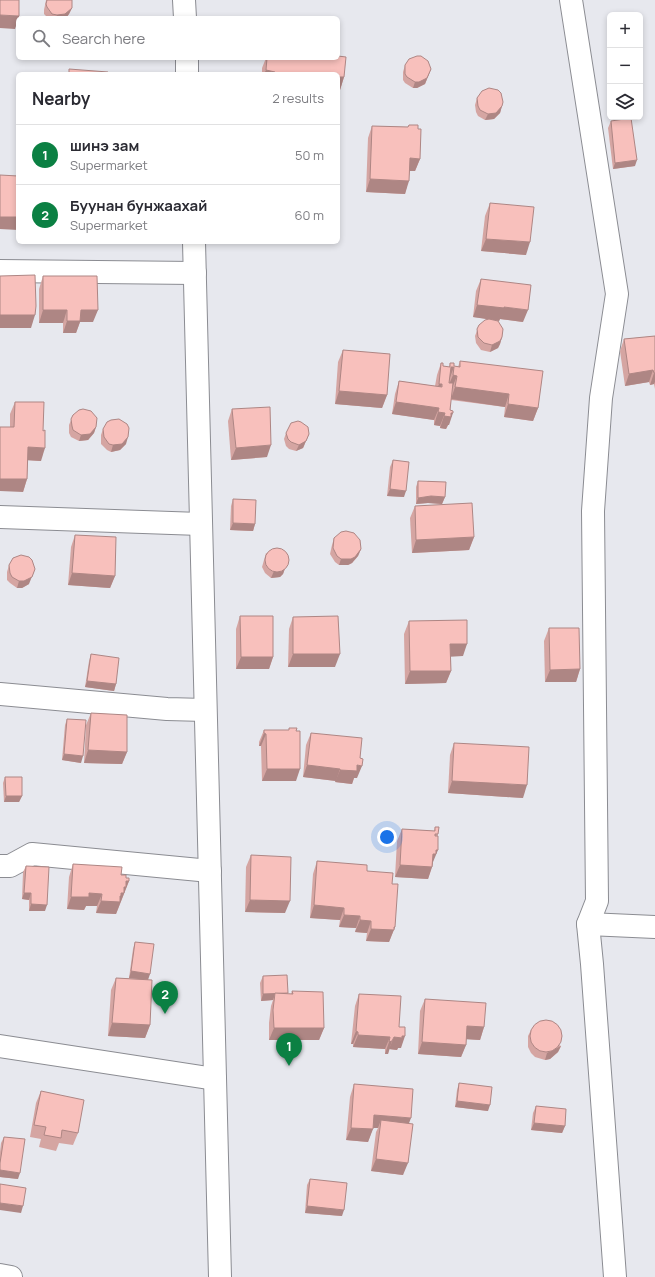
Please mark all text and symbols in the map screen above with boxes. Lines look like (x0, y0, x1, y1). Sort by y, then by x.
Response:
map controls (607, 12, 643, 120)
button: + (607, 12, 643, 48)
search box (16, 16, 340, 60)
icon: search (30, 27, 52, 49)
text: Search here (62, 28, 145, 49)
button: − (607, 48, 643, 84)
button: layers (607, 84, 643, 120)
text: Nearby (32, 87, 90, 110)
text: 2 results (272, 89, 324, 107)
text: шинэ зам (70, 135, 139, 156)
text: 1 (42, 146, 48, 164)
text: 50 m (295, 146, 324, 164)
text: Supermarket (70, 156, 148, 174)
text: Буунан бунжаахай (70, 195, 207, 216)
text: 2 (41, 206, 49, 224)
text: 60 m (294, 206, 324, 224)
text: Supermarket (70, 216, 148, 234)
your location (377, 827, 397, 847)
pin: 2 (152, 981, 178, 1014)
pin: 1 (276, 1033, 302, 1066)

